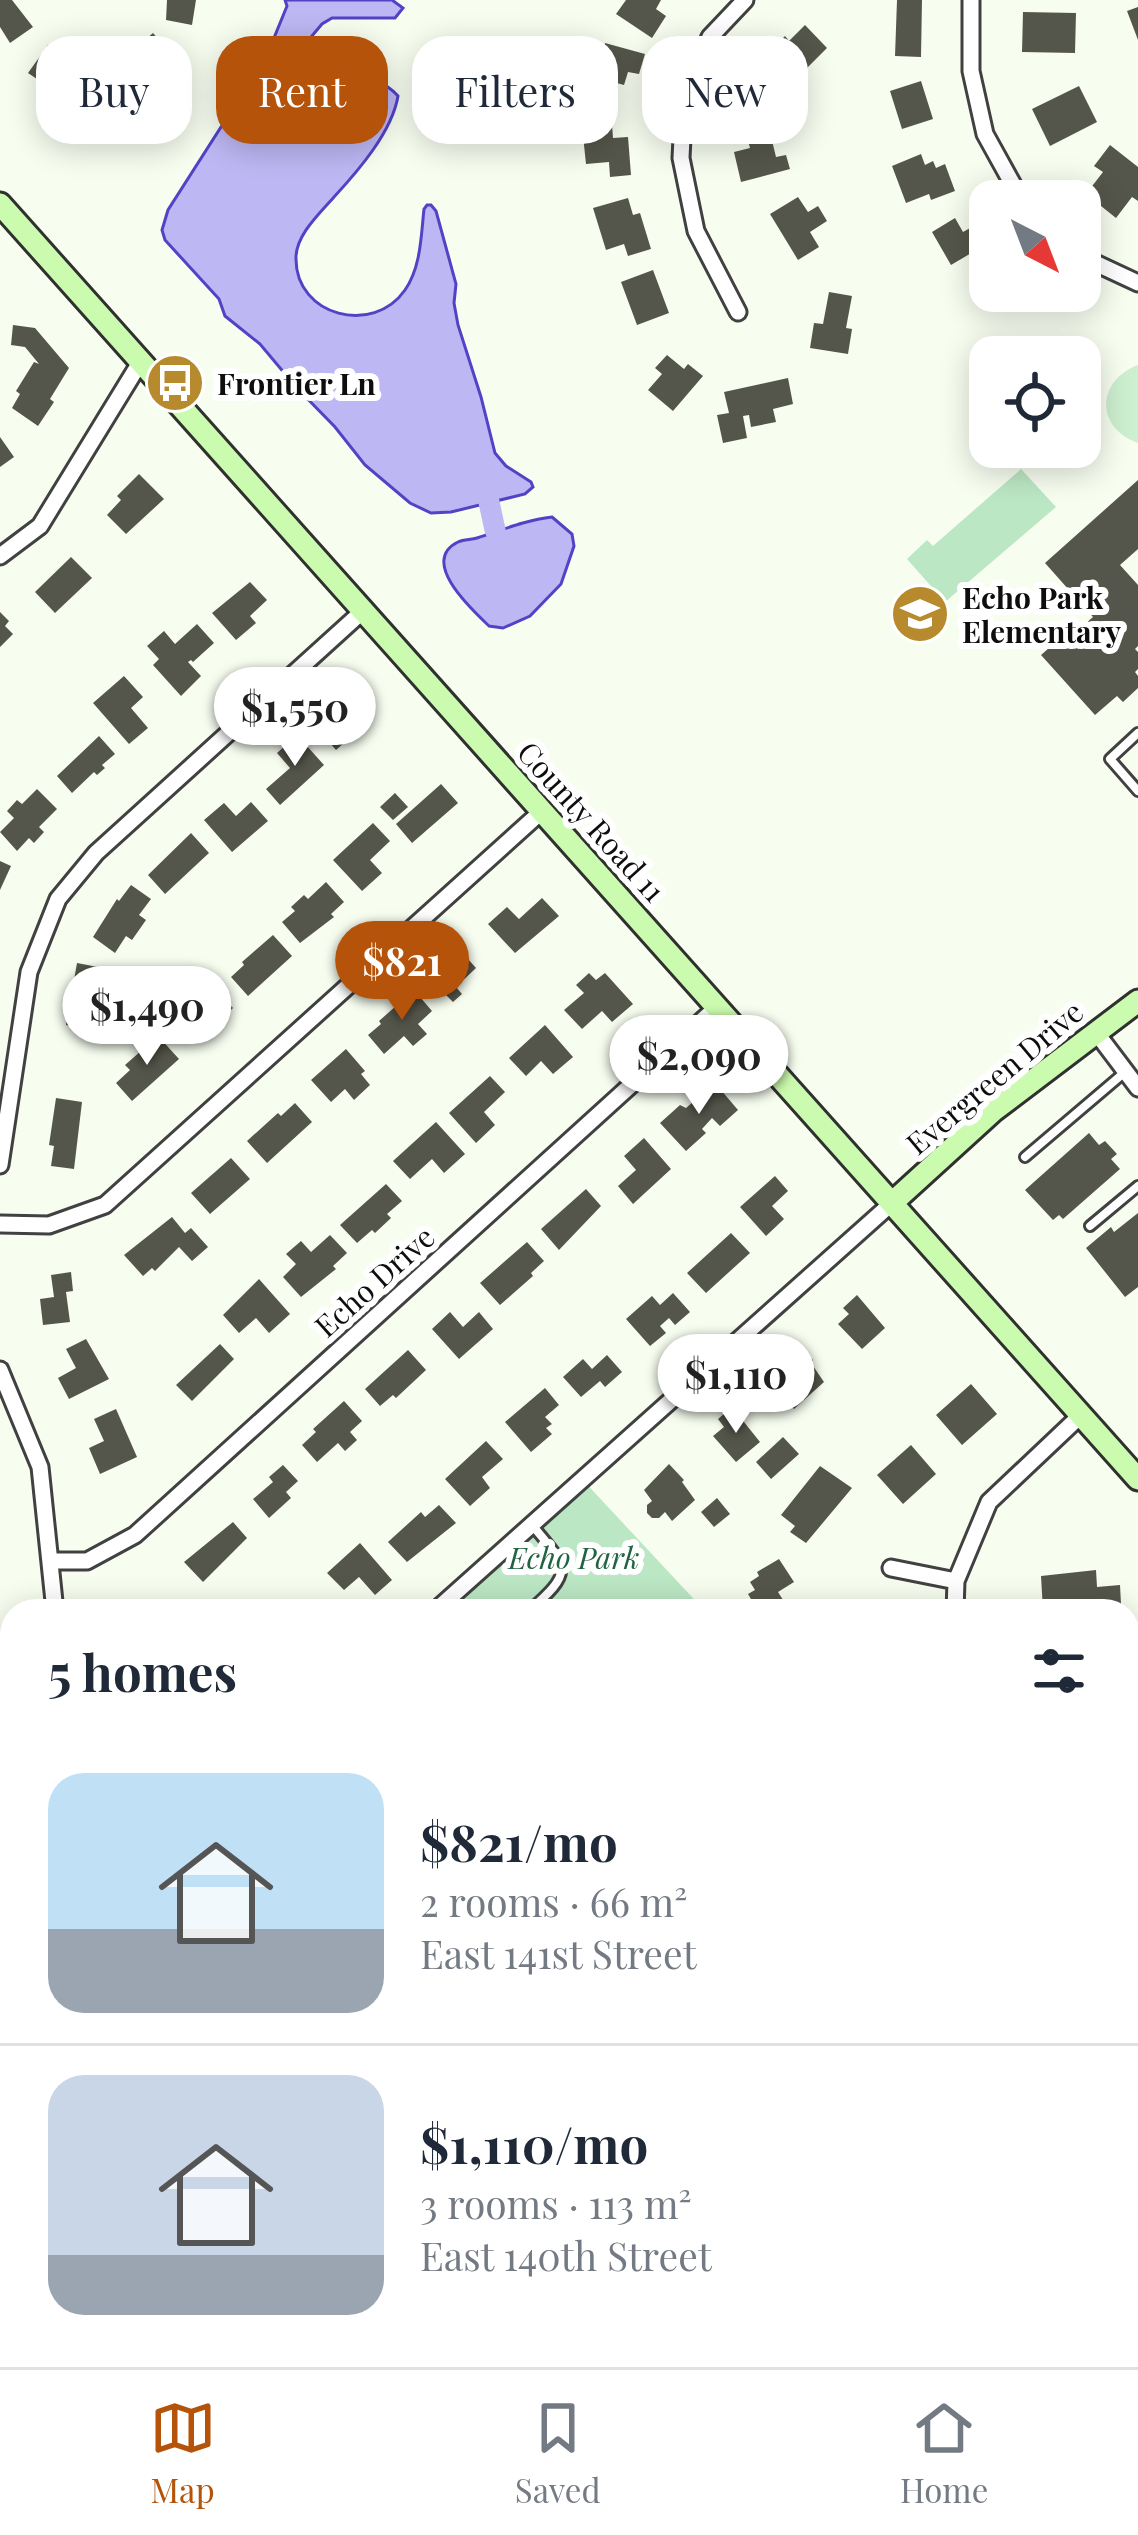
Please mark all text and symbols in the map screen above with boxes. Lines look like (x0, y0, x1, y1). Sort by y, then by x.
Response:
chip: Buy (36, 36, 192, 144)
chip: Rent (216, 36, 388, 144)
chip: Filters (412, 36, 618, 144)
chip: New (642, 36, 808, 144)
north arrow (969, 180, 1101, 312)
map controls (969, 180, 1101, 468)
button: locate (969, 336, 1101, 468)
bus stop icon: Frontier Ln (144, 352, 206, 414)
place label: Frontier Ln (217, 363, 376, 403)
place label: Echo Park Elementary (962, 577, 1122, 651)
school or university icon: Echo Park Elementary (889, 583, 951, 645)
pin: $1,550 (197, 667, 393, 769)
text: $1,550 (241, 680, 349, 732)
street label: County Road 11 (509, 732, 675, 910)
pin: $821 (331, 921, 473, 1023)
text: $821 (362, 934, 442, 986)
pin: $1,490 (49, 966, 245, 1068)
text: $1,490 (89, 979, 205, 1031)
street label: Evergreen Drive (897, 991, 1091, 1163)
pin: $2,090 (601, 1015, 797, 1117)
text: $2,090 (636, 1028, 762, 1080)
street label: Echo Drive (306, 1217, 442, 1345)
pin: $1,110 (638, 1334, 834, 1436)
text: $1,110 (685, 1347, 787, 1399)
park label: Echo Park (507, 1537, 639, 1577)
text: 5 homes (48, 1637, 237, 1705)
icon: filters (1026, 1638, 1092, 1704)
text: $821/mo (420, 1807, 618, 1875)
icon: home (144, 1821, 288, 1965)
text: 2 rooms · 66 m² (420, 1875, 687, 1927)
text: East 141st Street (420, 1927, 697, 1979)
text: $1,110/mo (420, 2109, 648, 2177)
icon: home (144, 2123, 288, 2267)
text: 3 rooms · 113 m² (420, 2177, 692, 2229)
text: East 140th Street (420, 2229, 712, 2281)
tab: Map (150, 2395, 216, 2511)
tab: Saved (515, 2395, 601, 2511)
tab: Home (900, 2395, 988, 2511)

